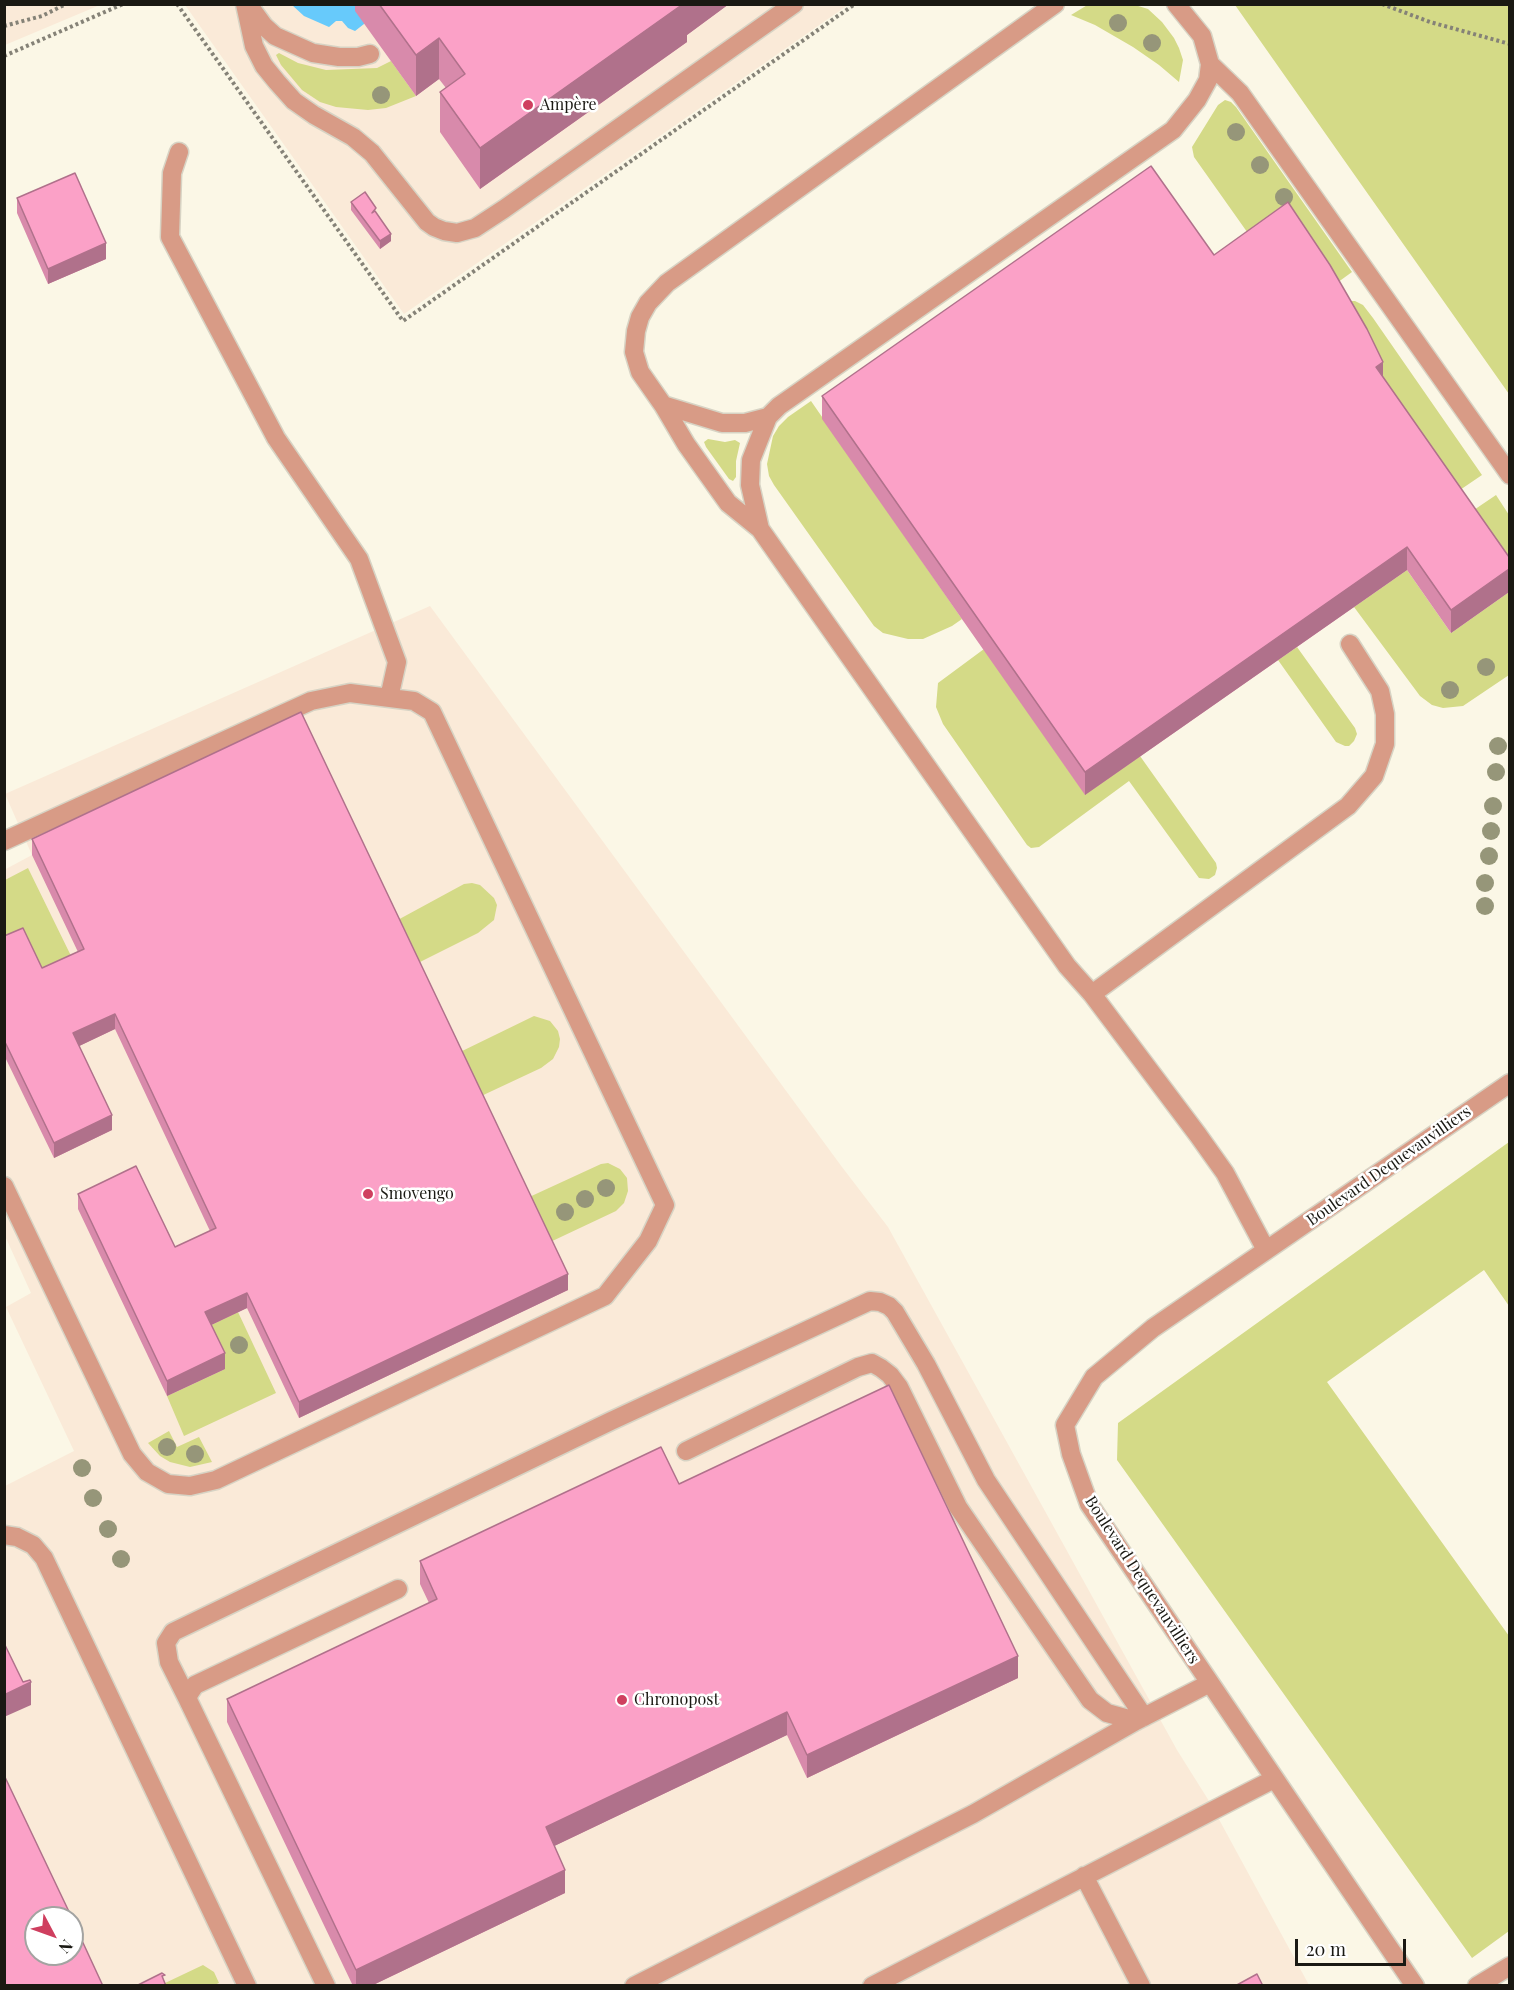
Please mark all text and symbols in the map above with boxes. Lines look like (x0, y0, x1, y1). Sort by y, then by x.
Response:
place label: Ampère (540, 95, 597, 115)
marker: Ampère (521, 98, 535, 112)
street label: Boulevard Dequevauvilliers (1303, 1102, 1475, 1230)
place label: Smovengo (380, 1184, 454, 1204)
marker: Smovengo (361, 1187, 375, 1201)
street label: Boulevard Dequevauvilliers (1081, 1493, 1203, 1667)
place label: Chronopost (634, 1690, 719, 1710)
marker: Chronopost (615, 1693, 629, 1707)
north arrow (24, 1906, 84, 1966)
scale bar (1298, 1927, 1409, 1965)
text: N (55, 1936, 78, 1958)
text: 20 m (1306, 1937, 1346, 1961)

